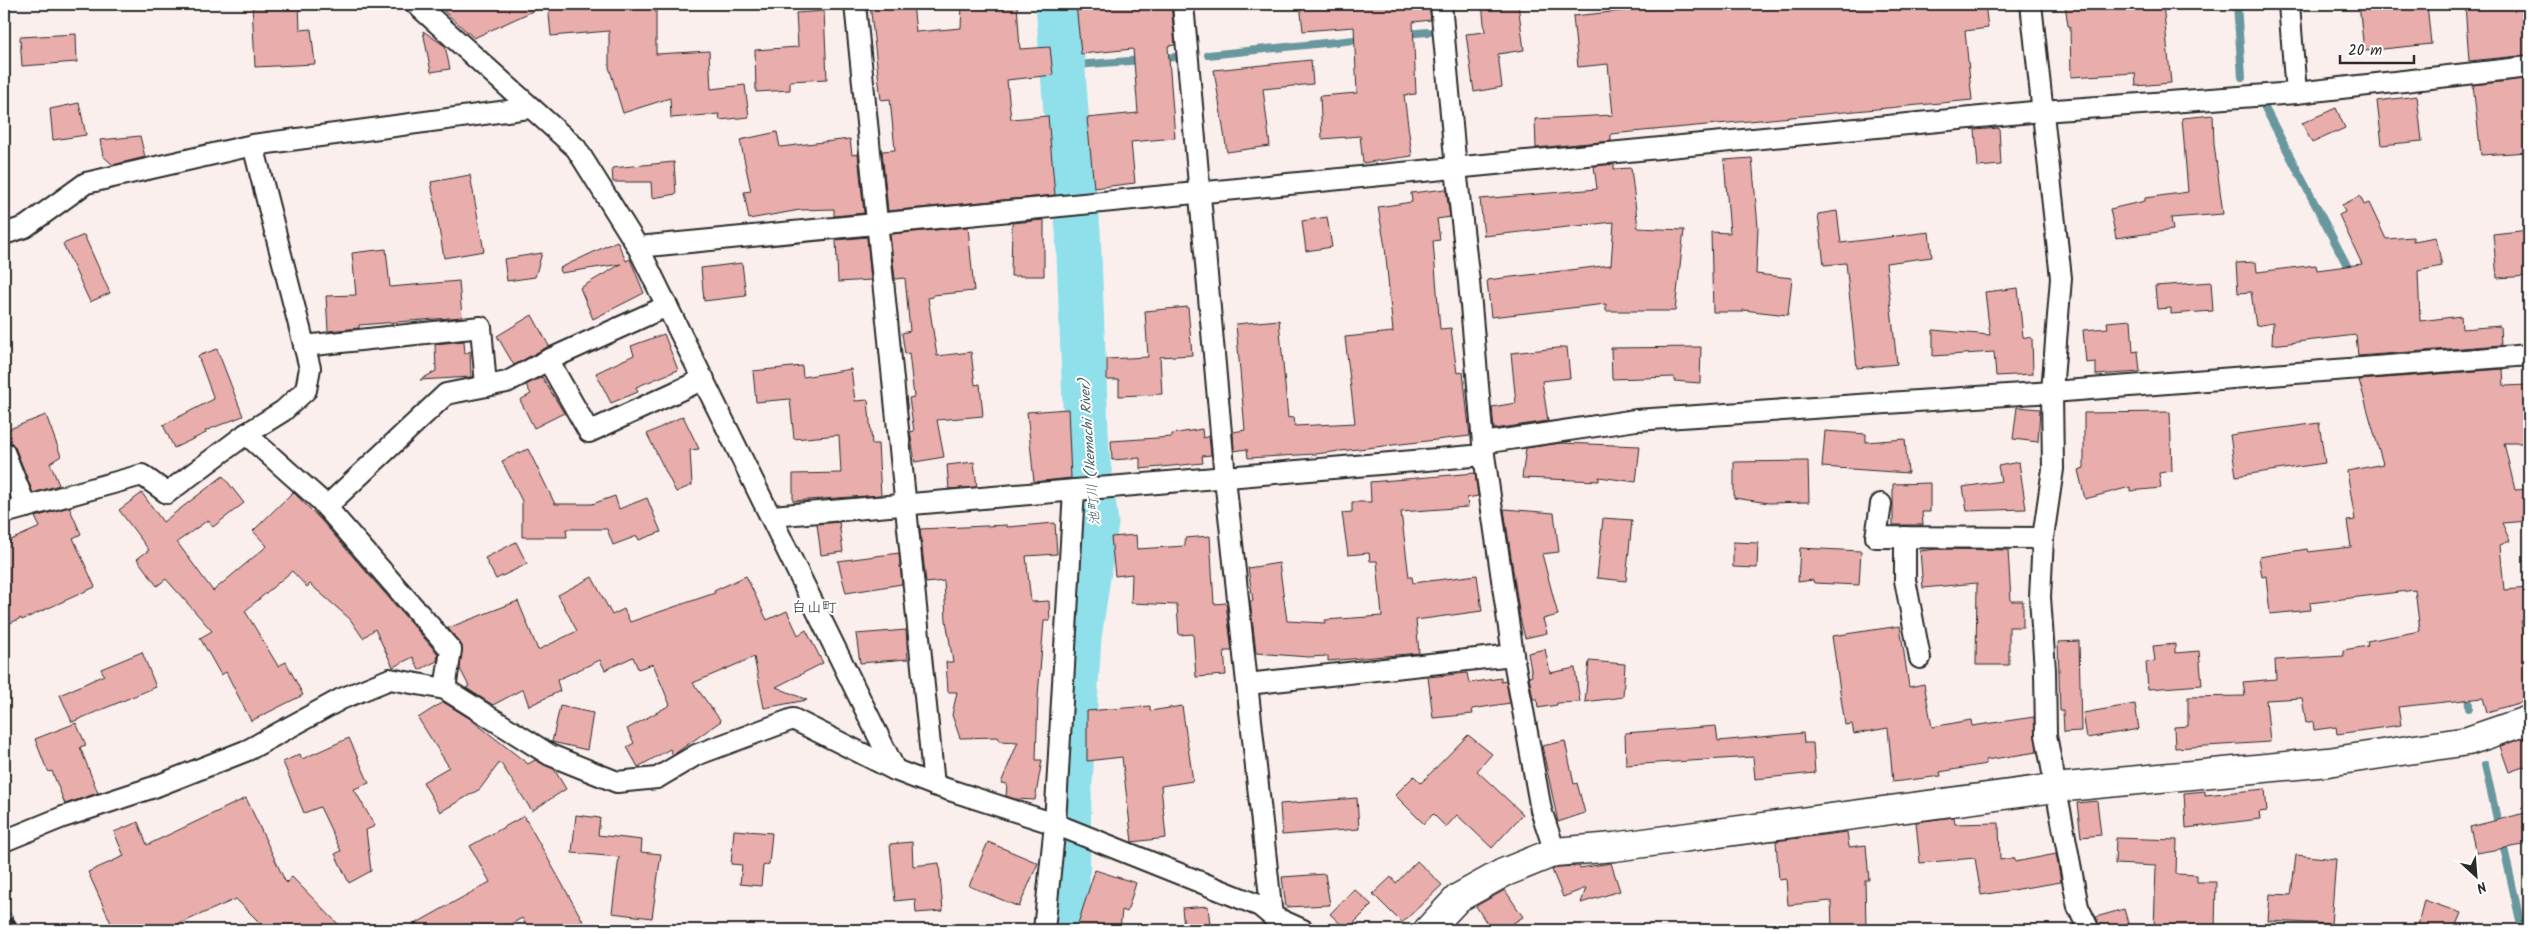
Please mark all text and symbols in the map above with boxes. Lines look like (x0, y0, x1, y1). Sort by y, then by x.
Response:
scale bar (2340, 32, 2414, 64)
text: 20 m (2348, 39, 2382, 63)
water label: 池町川 (Ikemachi River) (1074, 376, 1106, 526)
district label: 白山町 (791, 596, 837, 620)
north arrow (2450, 852, 2500, 902)
text: N (2472, 875, 2490, 899)

